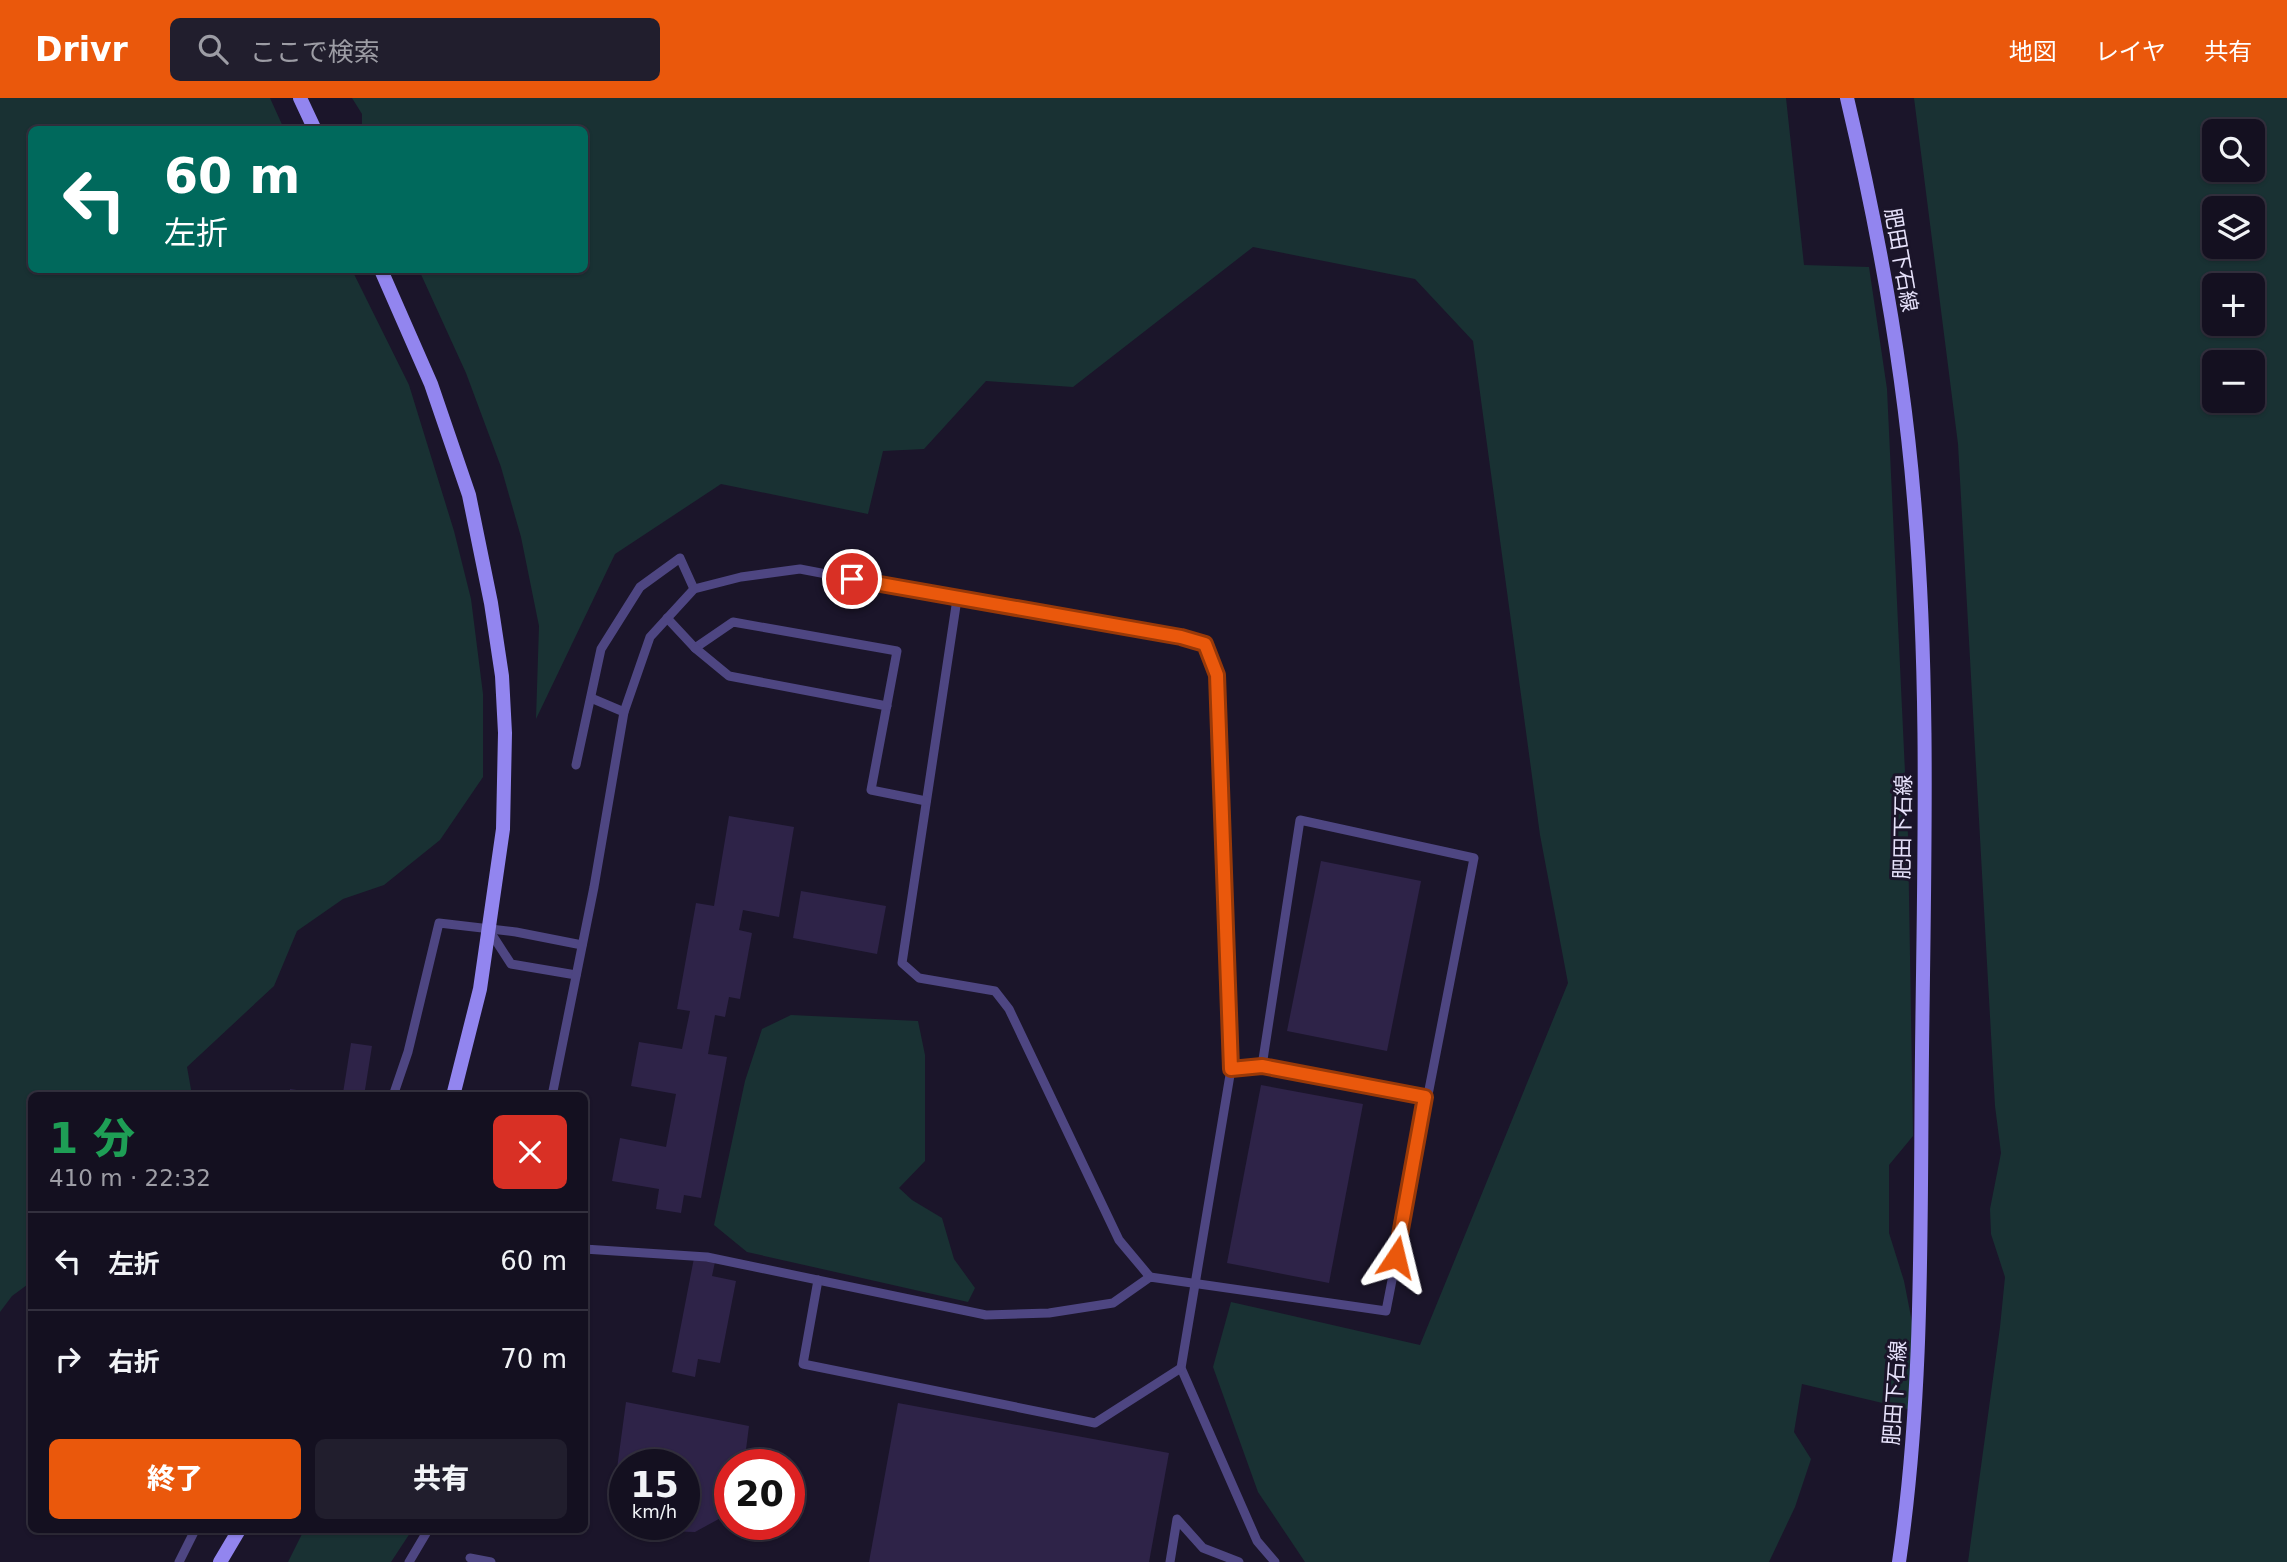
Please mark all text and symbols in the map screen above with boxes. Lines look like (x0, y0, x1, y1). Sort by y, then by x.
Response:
search box (170, 18, 660, 81)
text: Drivr (35, 30, 128, 69)
icon: search (194, 30, 232, 68)
text: ここで検索 (250, 37, 380, 67)
text: 地図 (2009, 38, 2057, 66)
text: レイヤ (2095, 38, 2166, 66)
text: 共有 (2204, 38, 2252, 66)
map controls (2202, 119, 2265, 413)
button: search (2202, 119, 2265, 182)
text: 60 m (164, 148, 300, 205)
icon: left (49, 154, 140, 245)
button: layers (2202, 196, 2265, 259)
street label: 肥田下石線 (1880, 206, 1922, 314)
text: 左折 (164, 214, 228, 252)
button: + (2202, 273, 2265, 336)
button: − (2202, 350, 2265, 413)
pin (822, 549, 882, 609)
icon: arrive (833, 560, 871, 598)
street label: 肥田下石線 (1890, 774, 1916, 880)
text: 1 分 (49, 1114, 135, 1163)
button: close (493, 1115, 567, 1189)
text: 410 m · 22:32 (49, 1165, 211, 1191)
position arrow (1359, 1220, 1433, 1294)
icon: left (49, 1242, 87, 1280)
text: 60 m (500, 1246, 567, 1276)
text: 左折 (108, 1249, 160, 1279)
icon: right (49, 1340, 87, 1378)
street label: 肥田下石線 (1879, 1340, 1911, 1446)
text: 70 m (500, 1344, 567, 1374)
text: 右折 (108, 1347, 160, 1377)
button: 終了 (49, 1439, 301, 1519)
button: 共有 (315, 1439, 567, 1519)
speed limit sign: 20 (714, 1449, 805, 1540)
text: 15 (630, 1465, 679, 1505)
text: km/h (632, 1501, 677, 1522)

